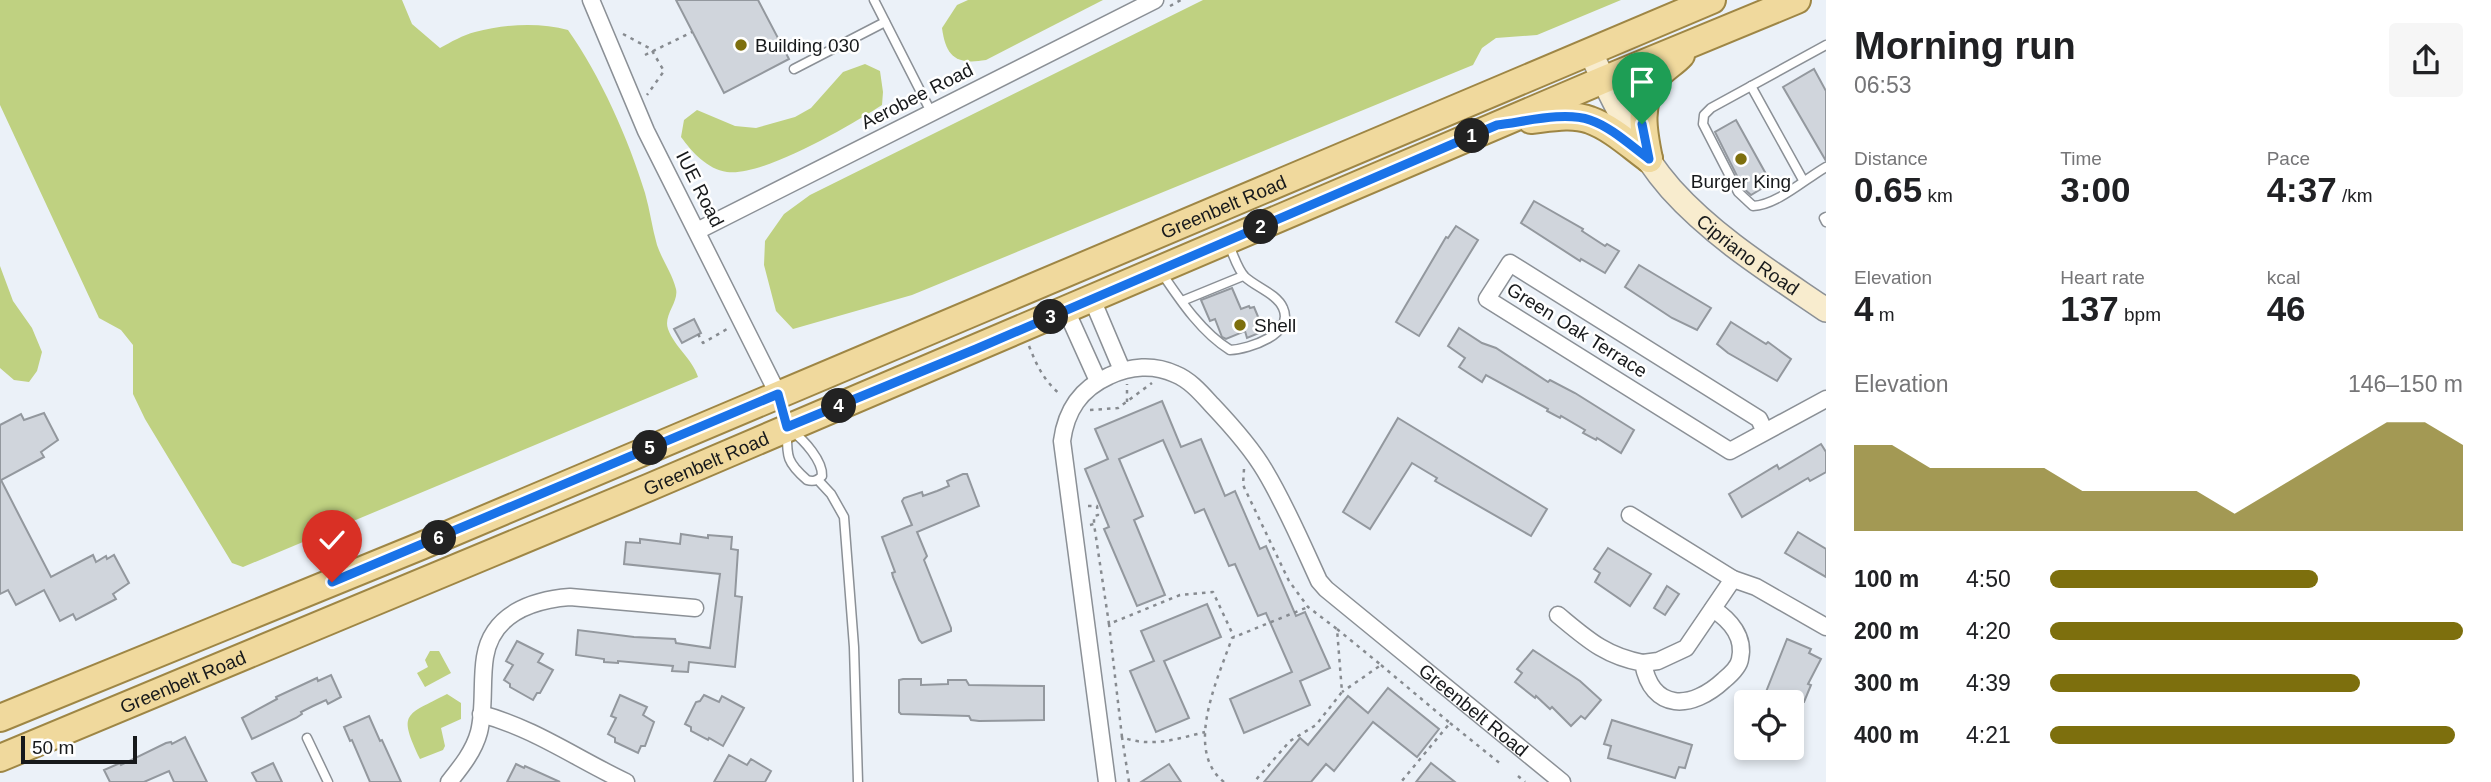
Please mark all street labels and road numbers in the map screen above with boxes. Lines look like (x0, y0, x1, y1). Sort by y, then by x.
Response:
street label: Aerobee Road (858, 59, 976, 133)
street label: IUE Road (672, 148, 728, 230)
street label: Greenbelt Road (1157, 171, 1289, 242)
street label: Cipriano Road (1693, 210, 1803, 299)
street label: Green Oak Terrace (1503, 278, 1651, 382)
street label: Greenbelt Road (640, 427, 772, 499)
street label: Greenbelt Road (117, 646, 249, 717)
street label: Greenbelt Road (1415, 659, 1532, 760)

